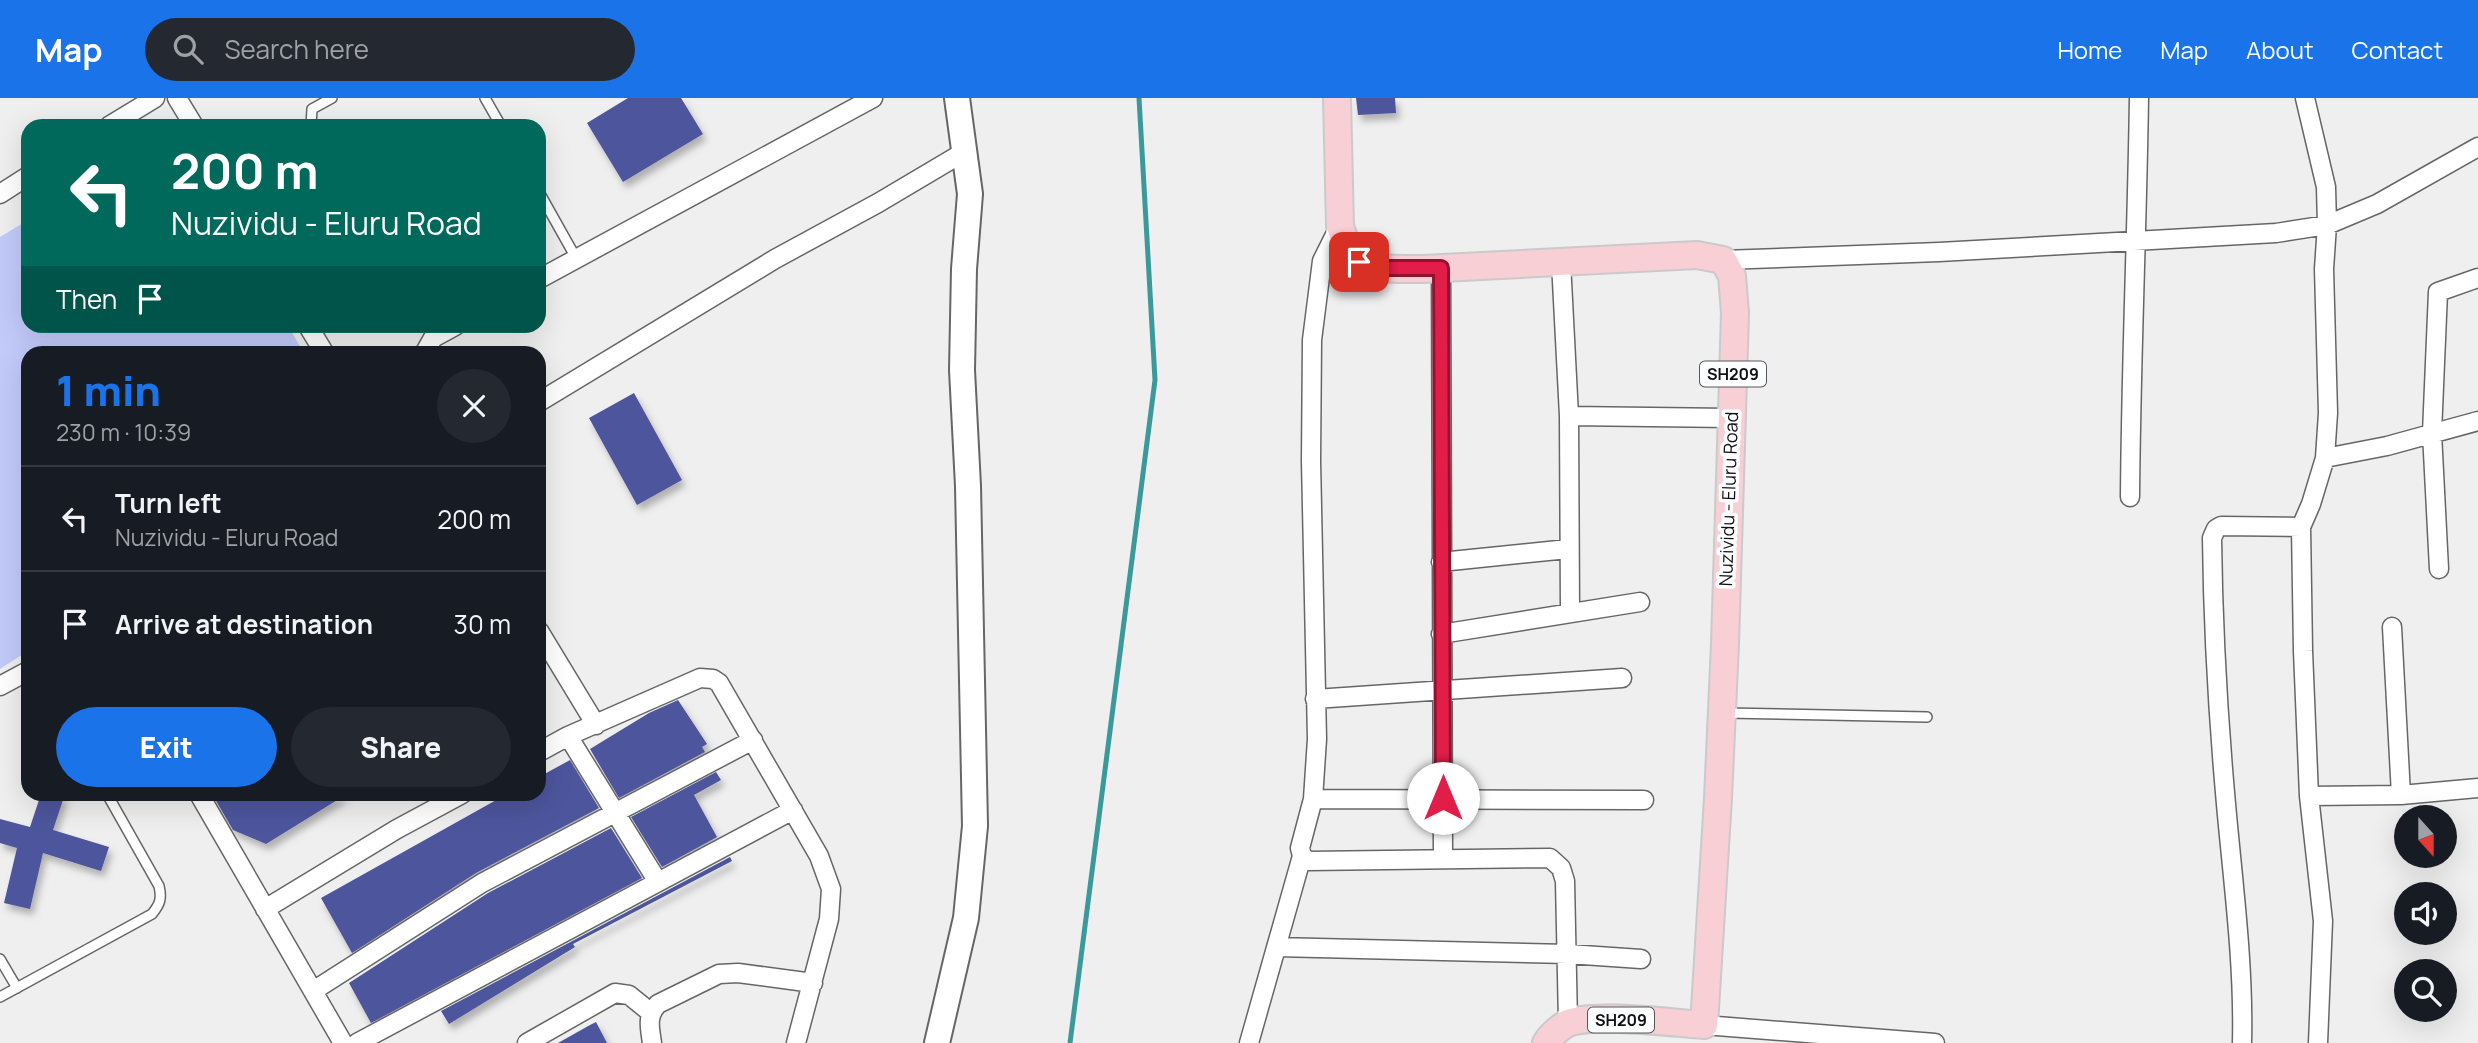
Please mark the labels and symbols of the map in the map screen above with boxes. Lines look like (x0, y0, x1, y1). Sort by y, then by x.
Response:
pin (1329, 232, 1389, 292)
road number: SH209 (1700, 362, 1766, 386)
street label: Nuzividu - Eluru Road (1713, 411, 1743, 587)
position arrow (1406, 761, 1480, 835)
north arrow (2394, 805, 2457, 868)
road number: SH209 (1588, 1008, 1654, 1032)

